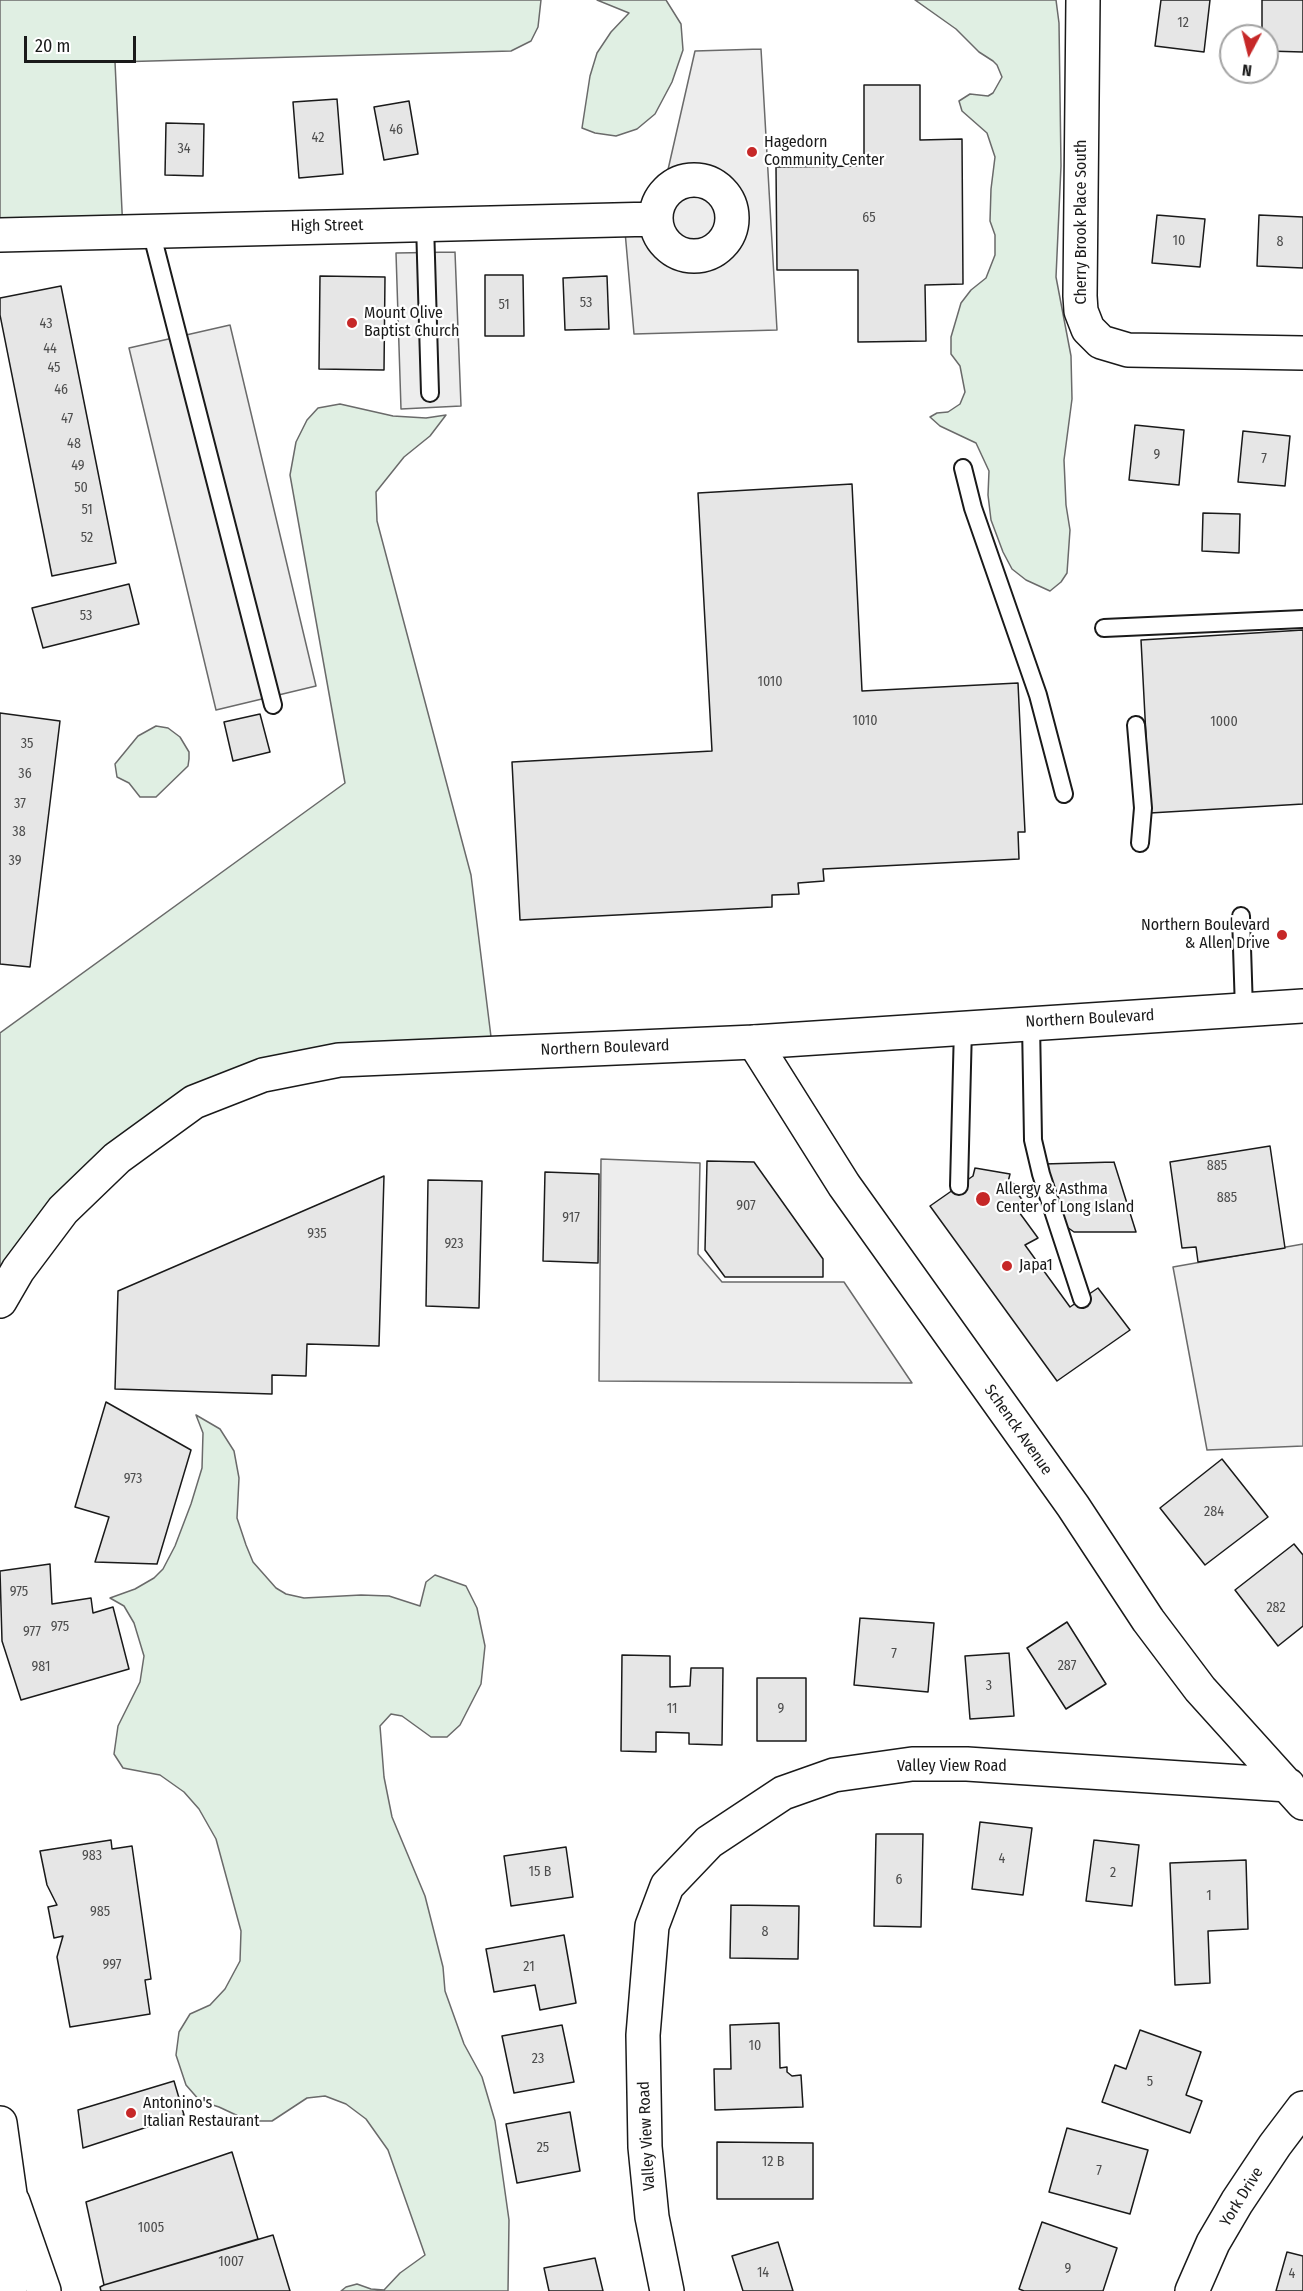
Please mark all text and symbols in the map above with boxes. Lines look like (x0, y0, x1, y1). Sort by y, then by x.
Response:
house number: 12 (1177, 15, 1189, 31)
scale bar (27, 24, 140, 62)
north arrow (1219, 24, 1279, 84)
text: 20 m (35, 35, 70, 57)
text: N (1241, 60, 1253, 80)
house number: 46 (389, 122, 403, 138)
house number: 42 (312, 130, 324, 146)
place label: Hagedorn Community Center (764, 133, 884, 171)
street label: Cherry Brook Place South (1072, 139, 1092, 305)
house number: 34 (177, 141, 191, 157)
marker: Hagedorn Community Center (745, 145, 759, 159)
house number: 65 (862, 210, 876, 226)
street label: High Street (290, 216, 364, 236)
house number: 10 (1173, 233, 1185, 249)
house number: 8 (1277, 234, 1283, 250)
house number: 53 (580, 295, 592, 311)
house number: 51 (498, 297, 510, 313)
place label: Mount Olive Baptist Church (364, 304, 459, 342)
house number: 43 (40, 316, 52, 332)
marker: Mount Olive Baptist Church (345, 316, 359, 330)
house number: 44 (43, 341, 57, 357)
house number: 45 (47, 360, 61, 376)
house number: 46 (54, 382, 68, 398)
house number: 47 (61, 411, 73, 427)
house number: 48 (67, 436, 81, 452)
house number: 9 (1154, 447, 1160, 463)
house number: 7 (1261, 451, 1267, 467)
house number: 49 (71, 458, 85, 474)
house number: 50 (74, 480, 88, 496)
house number: 51 (81, 502, 93, 518)
house number: 52 (81, 530, 93, 546)
house number: 53 (80, 608, 92, 624)
house number: 1010 (757, 674, 783, 690)
house number: 1010 (852, 713, 878, 729)
house number: 1000 (1210, 714, 1238, 730)
house number: 35 (21, 736, 33, 752)
house number: 36 (18, 766, 32, 782)
house number: 37 (14, 796, 26, 812)
house number: 38 (12, 824, 26, 840)
house number: 39 (9, 853, 21, 869)
place label: Northern Boulevard & Allen Drive (1141, 916, 1270, 954)
marker: Northern Boulevard & Allen Drive (1275, 928, 1289, 942)
street label: Northern Boulevard (1025, 1006, 1155, 1032)
street label: Northern Boulevard (540, 1036, 670, 1060)
house number: 885 (1207, 1158, 1227, 1174)
place label: Allergy & Asthma Center of Long Island (996, 1180, 1134, 1218)
marker: Allergy & Asthma Center of Long Island (974, 1190, 992, 1208)
house number: 885 (1217, 1190, 1237, 1206)
house number: 907 (736, 1198, 756, 1214)
house number: 917 (562, 1210, 580, 1226)
house number: 935 (307, 1226, 327, 1242)
house number: 923 (444, 1236, 464, 1252)
place label: Japa1 (1019, 1256, 1053, 1276)
marker: Japa1 (1000, 1259, 1014, 1273)
street label: Schenck Avenue (980, 1381, 1056, 1479)
house number: 973 (124, 1471, 142, 1487)
house number: 284 (1204, 1504, 1224, 1520)
house number: 975 (10, 1584, 28, 1600)
house number: 282 (1266, 1600, 1286, 1616)
house number: 975 (51, 1619, 69, 1635)
house number: 977 (23, 1624, 41, 1640)
house number: 7 (891, 1646, 897, 1662)
house number: 287 (1058, 1658, 1076, 1674)
house number: 981 (32, 1659, 50, 1675)
house number: 3 (986, 1678, 992, 1694)
house number: 11 (667, 1701, 677, 1717)
house number: 9 (778, 1701, 784, 1717)
street label: Valley View Road (897, 1757, 1007, 1777)
house number: 983 (82, 1848, 102, 1864)
house number: 4 (999, 1851, 1005, 1867)
house number: 15 B (529, 1864, 551, 1880)
house number: 2 (1110, 1865, 1116, 1881)
house number: 6 (896, 1872, 902, 1888)
house number: 1 (1206, 1888, 1212, 1904)
house number: 985 (90, 1904, 110, 1920)
house number: 8 (762, 1924, 768, 1940)
house number: 997 (102, 1957, 122, 1973)
house number: 21 (523, 1959, 535, 1975)
house number: 10 (749, 2038, 761, 2054)
house number: 23 (532, 2051, 544, 2067)
house number: 5 (1147, 2074, 1153, 2090)
street label: Valley View Road (635, 2081, 659, 2191)
place label: Antonino's Italian Restaurant (143, 2094, 259, 2132)
marker: Antonino's Italian Restaurant (124, 2106, 138, 2120)
house number: 25 (537, 2140, 549, 2156)
house number: 12 B (762, 2154, 784, 2170)
house number: 7 (1096, 2163, 1102, 2179)
street label: York Drive (1216, 2164, 1268, 2230)
house number: 1005 (138, 2220, 164, 2236)
house number: 1007 (218, 2254, 244, 2270)
house number: 9 (1065, 2261, 1071, 2277)
house number: 14 (757, 2265, 769, 2281)
house number: 4 (1289, 2266, 1295, 2282)

